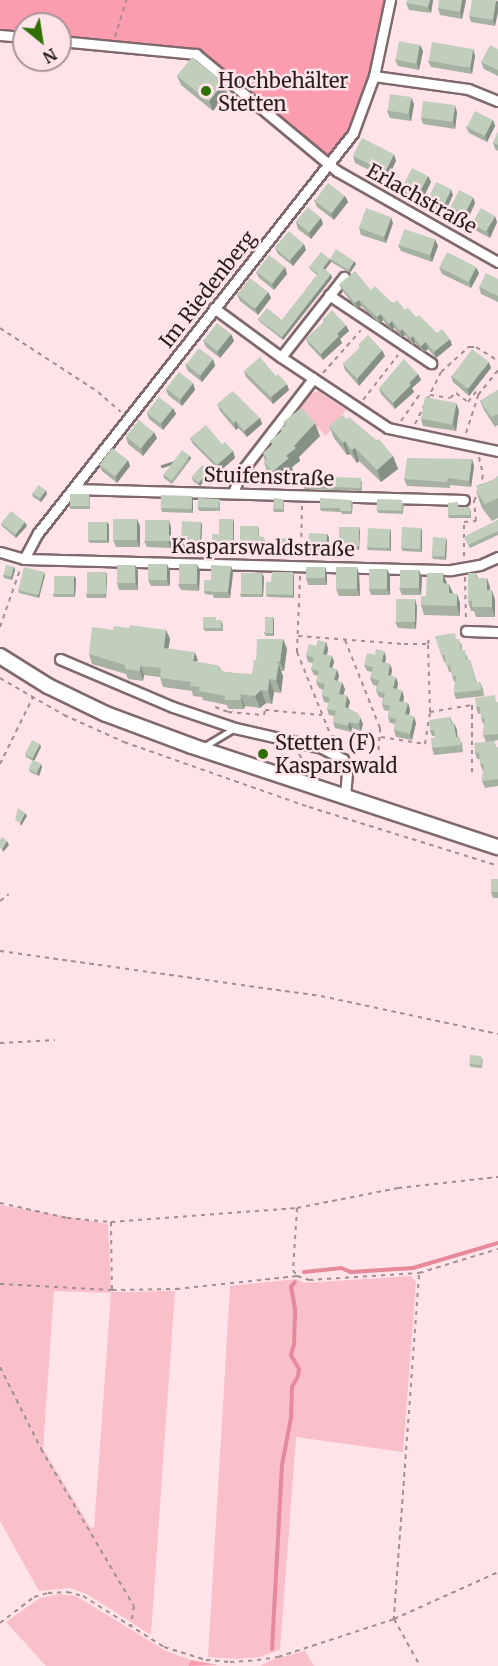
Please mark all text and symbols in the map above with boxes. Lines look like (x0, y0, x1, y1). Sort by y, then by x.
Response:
north arrow (12, 12, 72, 72)
text: N (40, 44, 60, 68)
place label: Hochbehälter Stetten (218, 68, 348, 115)
marker: Hochbehälter Stetten (199, 84, 213, 98)
street label: Erlachstraße (363, 158, 481, 238)
street label: Im Riedenberg (154, 226, 260, 352)
street label: Stuifenstraße (203, 462, 335, 490)
street label: Kasparswaldstraße (171, 533, 355, 561)
place label: Stetten (F) Kasparswald (275, 730, 397, 777)
marker: Stetten (F) Kasparswald (256, 747, 270, 761)

